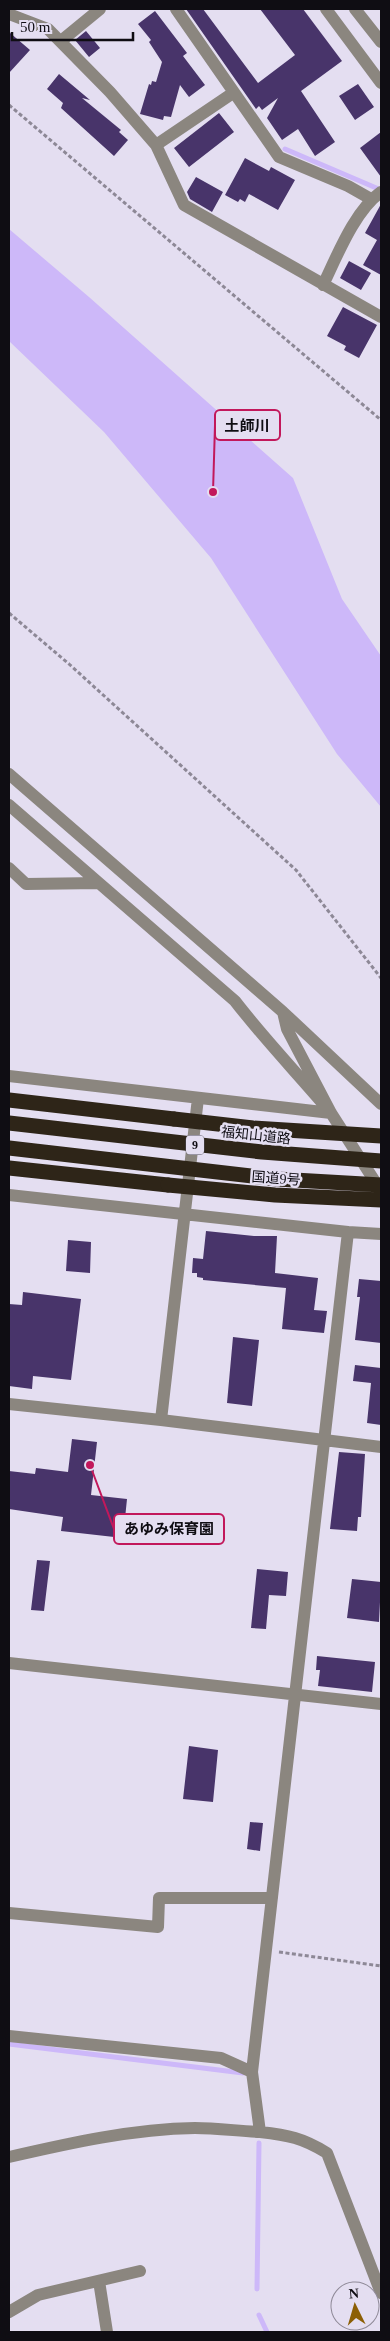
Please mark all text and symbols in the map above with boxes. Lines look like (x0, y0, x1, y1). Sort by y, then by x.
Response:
scale bar (12, 10, 134, 42)
text: 50 m (20, 19, 51, 35)
callout: 土師川 (215, 410, 280, 440)
text: 土師川 (224, 418, 270, 434)
street label: 福知山道路 (220, 1124, 292, 1147)
road number: 9 (186, 1136, 204, 1154)
street label: 国道9号 (251, 1169, 301, 1188)
callout: あゆみ保育園 (114, 1514, 224, 1544)
text: あゆみ保育園 (124, 1521, 214, 1537)
north arrow (330, 2281, 380, 2331)
text: N (348, 2286, 360, 2301)

